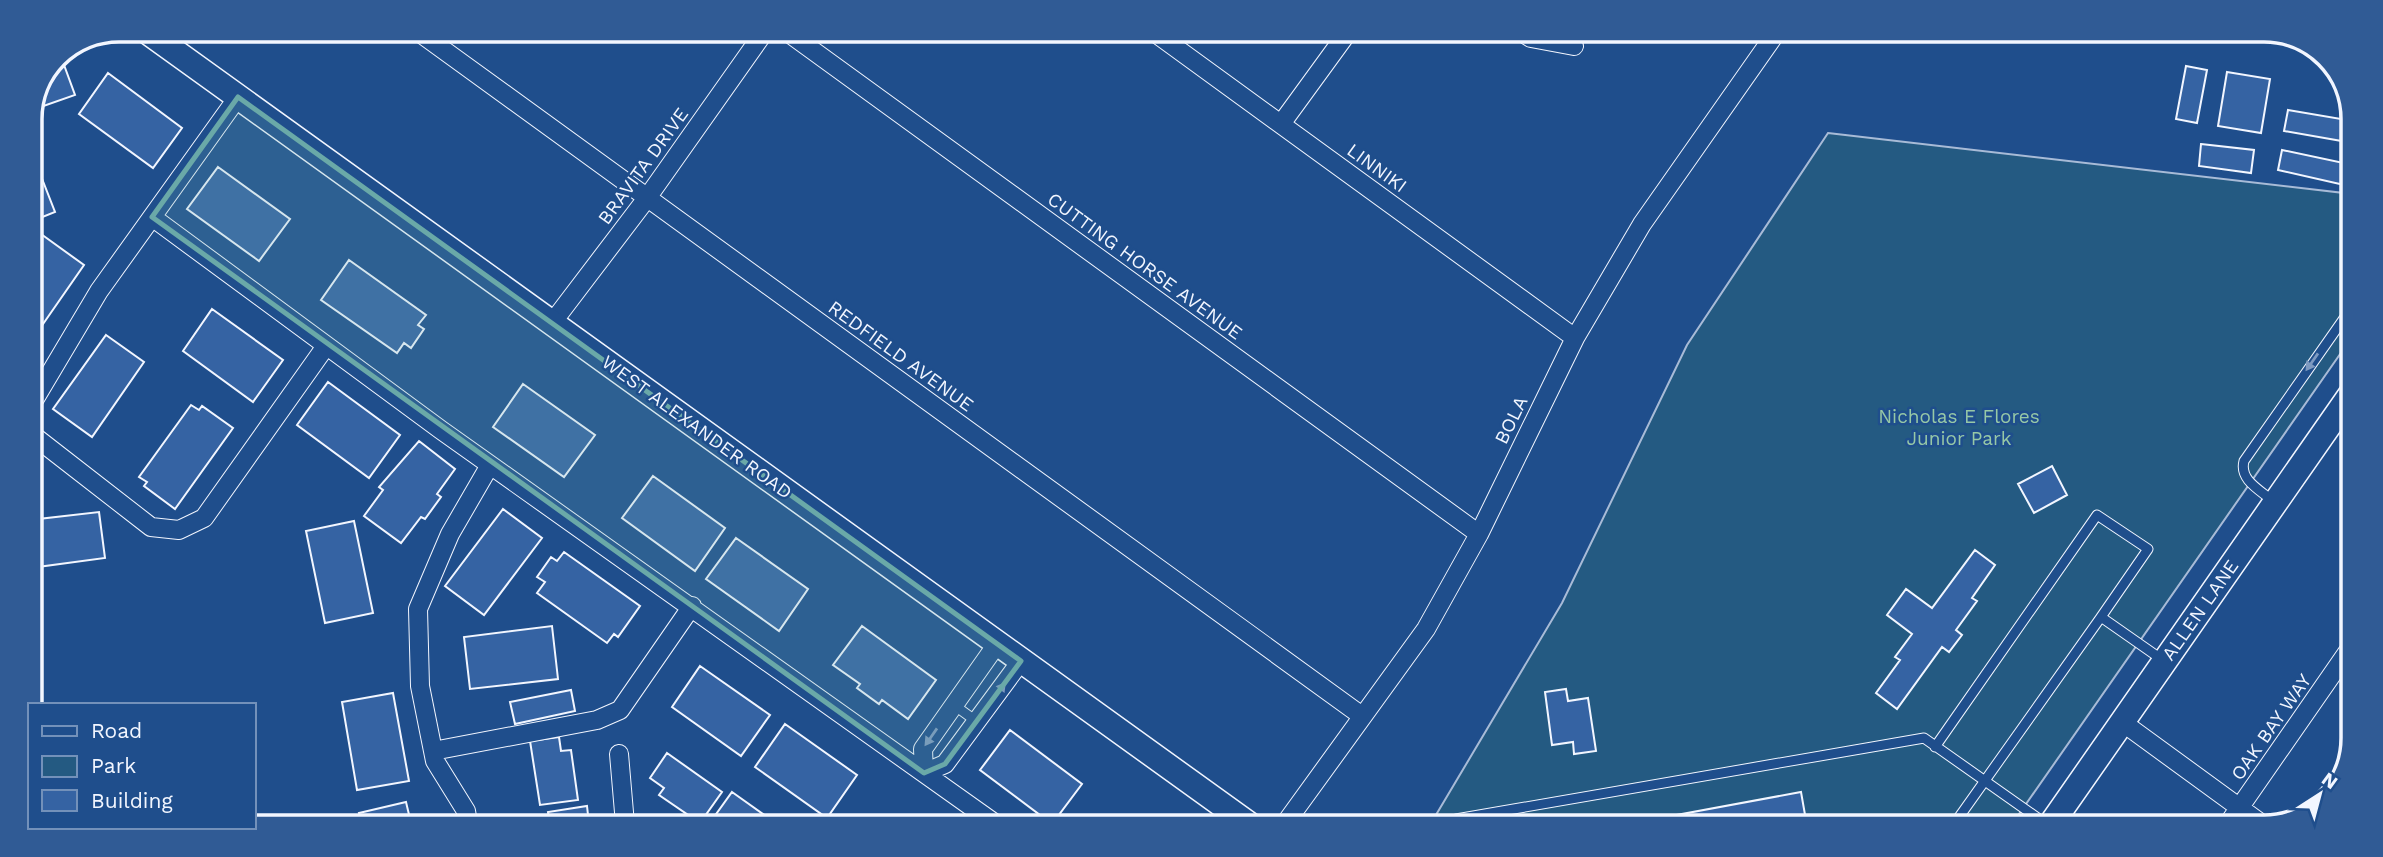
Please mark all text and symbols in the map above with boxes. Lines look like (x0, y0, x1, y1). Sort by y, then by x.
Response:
street label: BRAVITA DRIVE (593, 103, 693, 229)
street label: LINNIKI (1342, 139, 1412, 197)
street label: CUTTING HORSE AVENUE (1043, 188, 1247, 344)
street label: REDFIELD AVENUE (824, 296, 978, 416)
street label: WEST ALEXANDER ROAD (597, 350, 797, 504)
one-way arrow (2305, 353, 2319, 371)
street label: BOLA (1490, 392, 1533, 448)
park label: Nicholas E Flores Junior Park (1878, 405, 2040, 450)
street label: ALLEN LANE (2157, 555, 2243, 665)
street label: OAK BAY WAY (2226, 669, 2316, 785)
one-way arrow (991, 682, 1005, 700)
legend (28, 703, 256, 829)
text: Road (91, 718, 142, 743)
one-way arrow (925, 728, 939, 746)
text: Park (91, 753, 136, 778)
north arrow (2285, 759, 2355, 829)
text: N (2317, 767, 2342, 794)
text: Building (91, 788, 173, 813)

